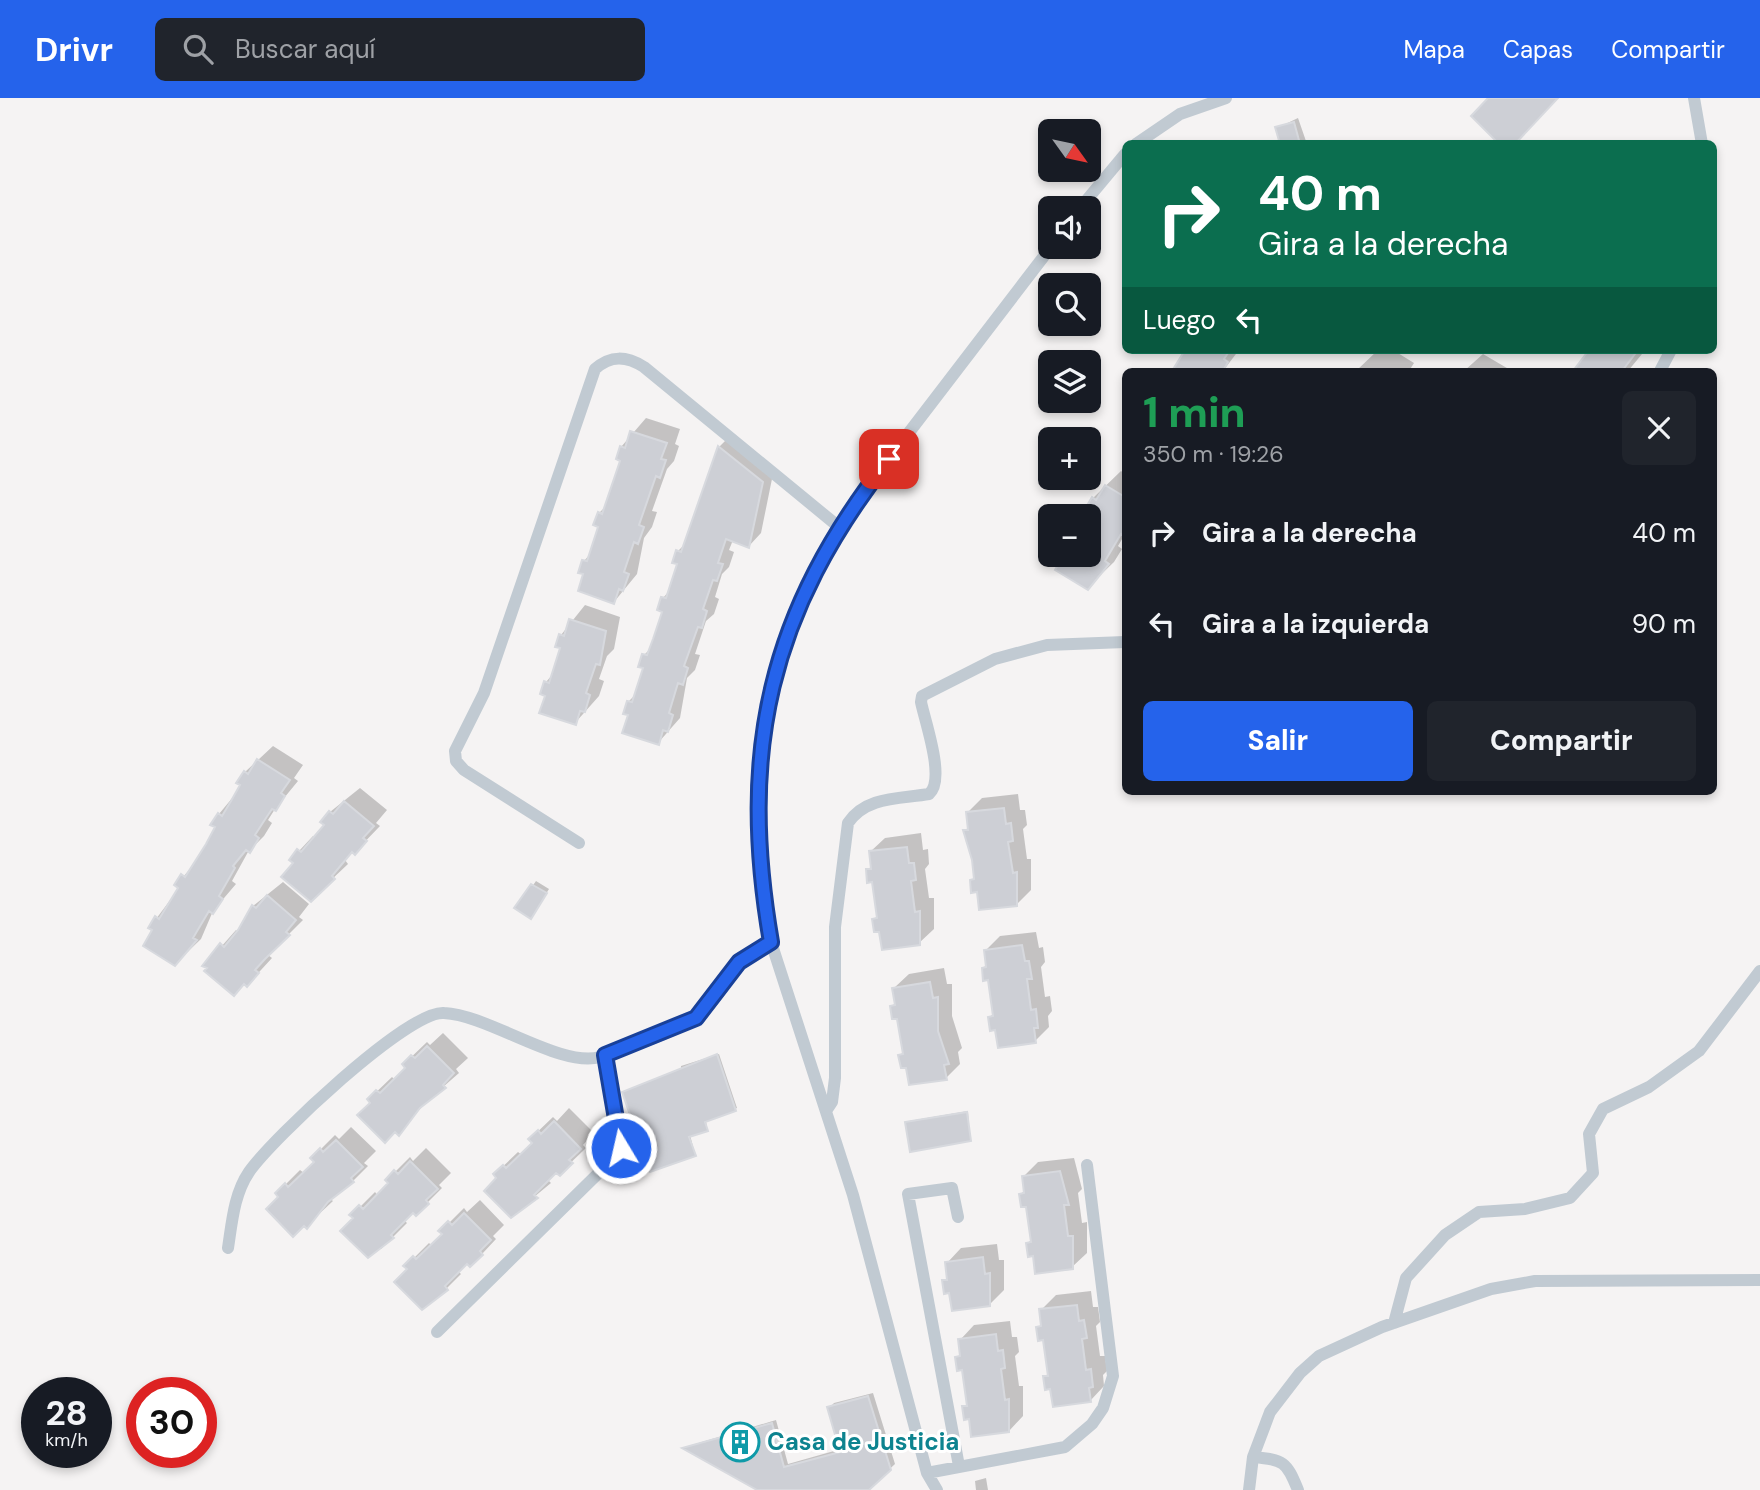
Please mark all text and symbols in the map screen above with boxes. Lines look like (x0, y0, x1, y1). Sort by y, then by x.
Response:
search box (155, 18, 645, 81)
text: Drivr (35, 28, 113, 71)
icon: search (179, 30, 217, 68)
text: Buscar aquí (235, 32, 375, 66)
text: Mapa (1403, 34, 1465, 65)
text: Capas (1503, 34, 1573, 65)
text: Compartir (1611, 34, 1725, 65)
north arrow (1038, 119, 1101, 182)
map controls (1038, 119, 1101, 567)
text: 40 m (1258, 161, 1382, 225)
icon: right (1143, 168, 1234, 259)
button: sound (1038, 196, 1101, 259)
text: Gira a la derecha (1258, 223, 1508, 265)
button: search (1038, 273, 1101, 336)
icon: left (1230, 301, 1268, 339)
text: Luego (1143, 303, 1216, 337)
button: layers (1038, 350, 1101, 413)
text: 1 min (1143, 385, 1246, 440)
button: close (1622, 391, 1696, 465)
button: + (1038, 427, 1101, 490)
pin (859, 429, 919, 489)
text: 350 m · 19:26 (1143, 439, 1284, 469)
icon: arrive (870, 440, 908, 478)
button: − (1038, 504, 1101, 567)
icon: right (1143, 514, 1181, 552)
text: Gira a la derecha (1202, 516, 1417, 550)
text: 40 m (1632, 516, 1696, 550)
icon: left (1143, 605, 1181, 643)
text: Gira a la izquierda (1202, 607, 1429, 641)
text: 90 m (1632, 607, 1696, 641)
button: Salir (1143, 701, 1413, 781)
button: Compartir (1427, 701, 1696, 781)
position arrow (584, 1111, 658, 1185)
speed limit sign: 30 (126, 1377, 217, 1468)
text: 28 (45, 1390, 88, 1436)
building icon: Casa de Justicia (719, 1421, 761, 1463)
place label: Casa de Justicia (767, 1426, 959, 1457)
text: km/h (45, 1428, 88, 1452)

